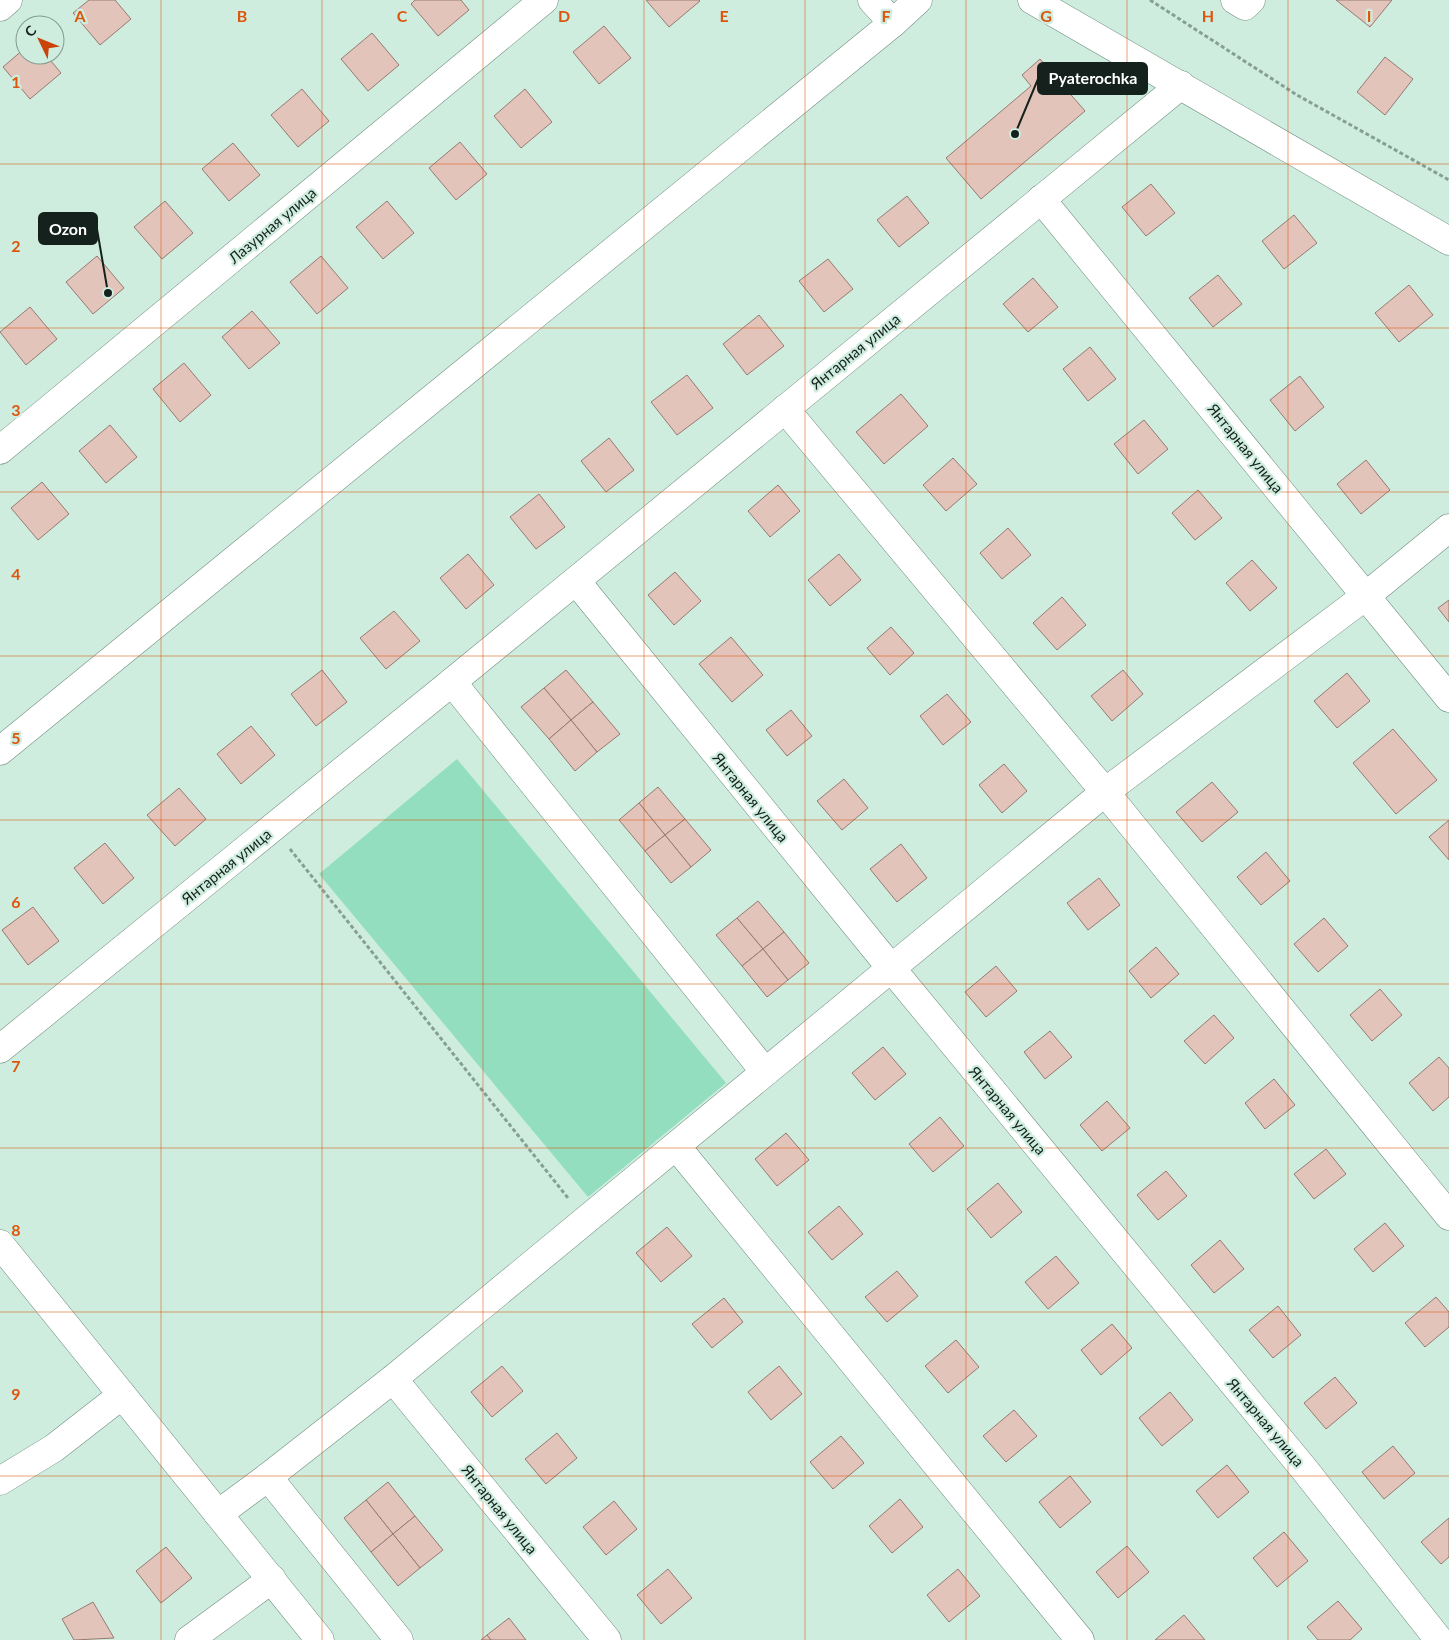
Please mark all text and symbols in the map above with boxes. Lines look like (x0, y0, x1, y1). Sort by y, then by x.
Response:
text: A (73, 6, 86, 25)
text: B (237, 6, 247, 25)
text: C (397, 6, 408, 25)
text: D (558, 6, 570, 25)
text: E (719, 6, 729, 25)
text: F (881, 6, 891, 25)
text: G (1040, 6, 1052, 25)
text: H (1202, 6, 1214, 25)
text: I (1367, 6, 1371, 25)
north arrow (15, 15, 65, 65)
text: С (21, 21, 40, 40)
callout: Pyaterochka (1038, 63, 1147, 94)
text: Pyaterochka (1049, 68, 1137, 87)
text: 1 (11, 72, 21, 91)
street label: Лазурная улица (224, 183, 319, 268)
callout: Ozon (39, 213, 97, 244)
text: Ozon (49, 219, 87, 238)
text: 2 (11, 236, 21, 255)
street label: Янтарная улица (806, 309, 903, 393)
street label: Янтарная улица (1204, 399, 1288, 496)
text: 3 (11, 400, 21, 419)
text: 4 (11, 564, 21, 583)
text: 5 (11, 728, 21, 747)
street label: Янтарная улица (709, 748, 793, 845)
street label: Янтарная улица (177, 824, 274, 908)
text: 6 (11, 892, 21, 911)
text: 7 (11, 1056, 21, 1075)
street label: Янтарная улица (965, 1061, 1050, 1158)
text: 8 (11, 1220, 21, 1239)
street label: Янтарная улица (1223, 1373, 1308, 1470)
text: 9 (11, 1384, 21, 1403)
street label: Янтарная улица (458, 1460, 542, 1557)

